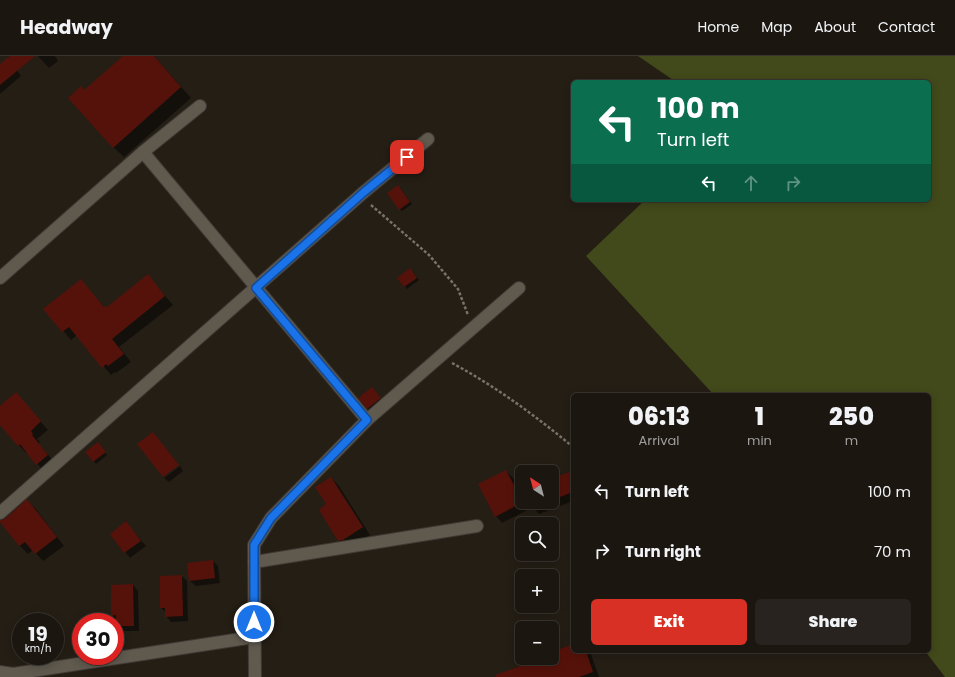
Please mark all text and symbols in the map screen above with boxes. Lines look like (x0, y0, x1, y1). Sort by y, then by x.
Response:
text: Headway (20, 14, 113, 41)
text: Home (697, 17, 739, 37)
text: Map (761, 17, 792, 37)
text: About (814, 17, 856, 37)
text: Contact (878, 17, 935, 37)
text: 100 m (657, 89, 740, 128)
icon: left (591, 96, 643, 148)
text: Turn left (657, 127, 729, 152)
pin (390, 140, 424, 174)
icon: arrive (396, 146, 418, 168)
icon: left (698, 172, 720, 194)
icon: ahead (740, 172, 762, 194)
icon: right (782, 172, 804, 194)
text: 06:13 (628, 400, 690, 433)
text: 1 (755, 400, 764, 433)
text: 250 (829, 400, 874, 433)
text: Arrival (639, 431, 679, 450)
text: min (747, 431, 772, 450)
text: m (845, 431, 858, 450)
north arrow (515, 465, 559, 509)
map controls (515, 465, 559, 665)
icon: left (591, 480, 613, 502)
text: Turn left (625, 481, 689, 502)
text: 100 m (868, 481, 911, 502)
button: search (515, 517, 559, 561)
icon: right (591, 540, 613, 562)
text: Turn right (625, 541, 701, 562)
text: 70 m (874, 541, 911, 562)
button: + (515, 569, 559, 613)
button: Exit (591, 599, 747, 645)
button: Share (755, 599, 911, 645)
position arrow (233, 601, 275, 643)
speed limit sign: 30 (72, 613, 124, 665)
text: 19 (28, 620, 48, 648)
button: − (515, 621, 559, 665)
text: km/h (25, 641, 51, 656)

